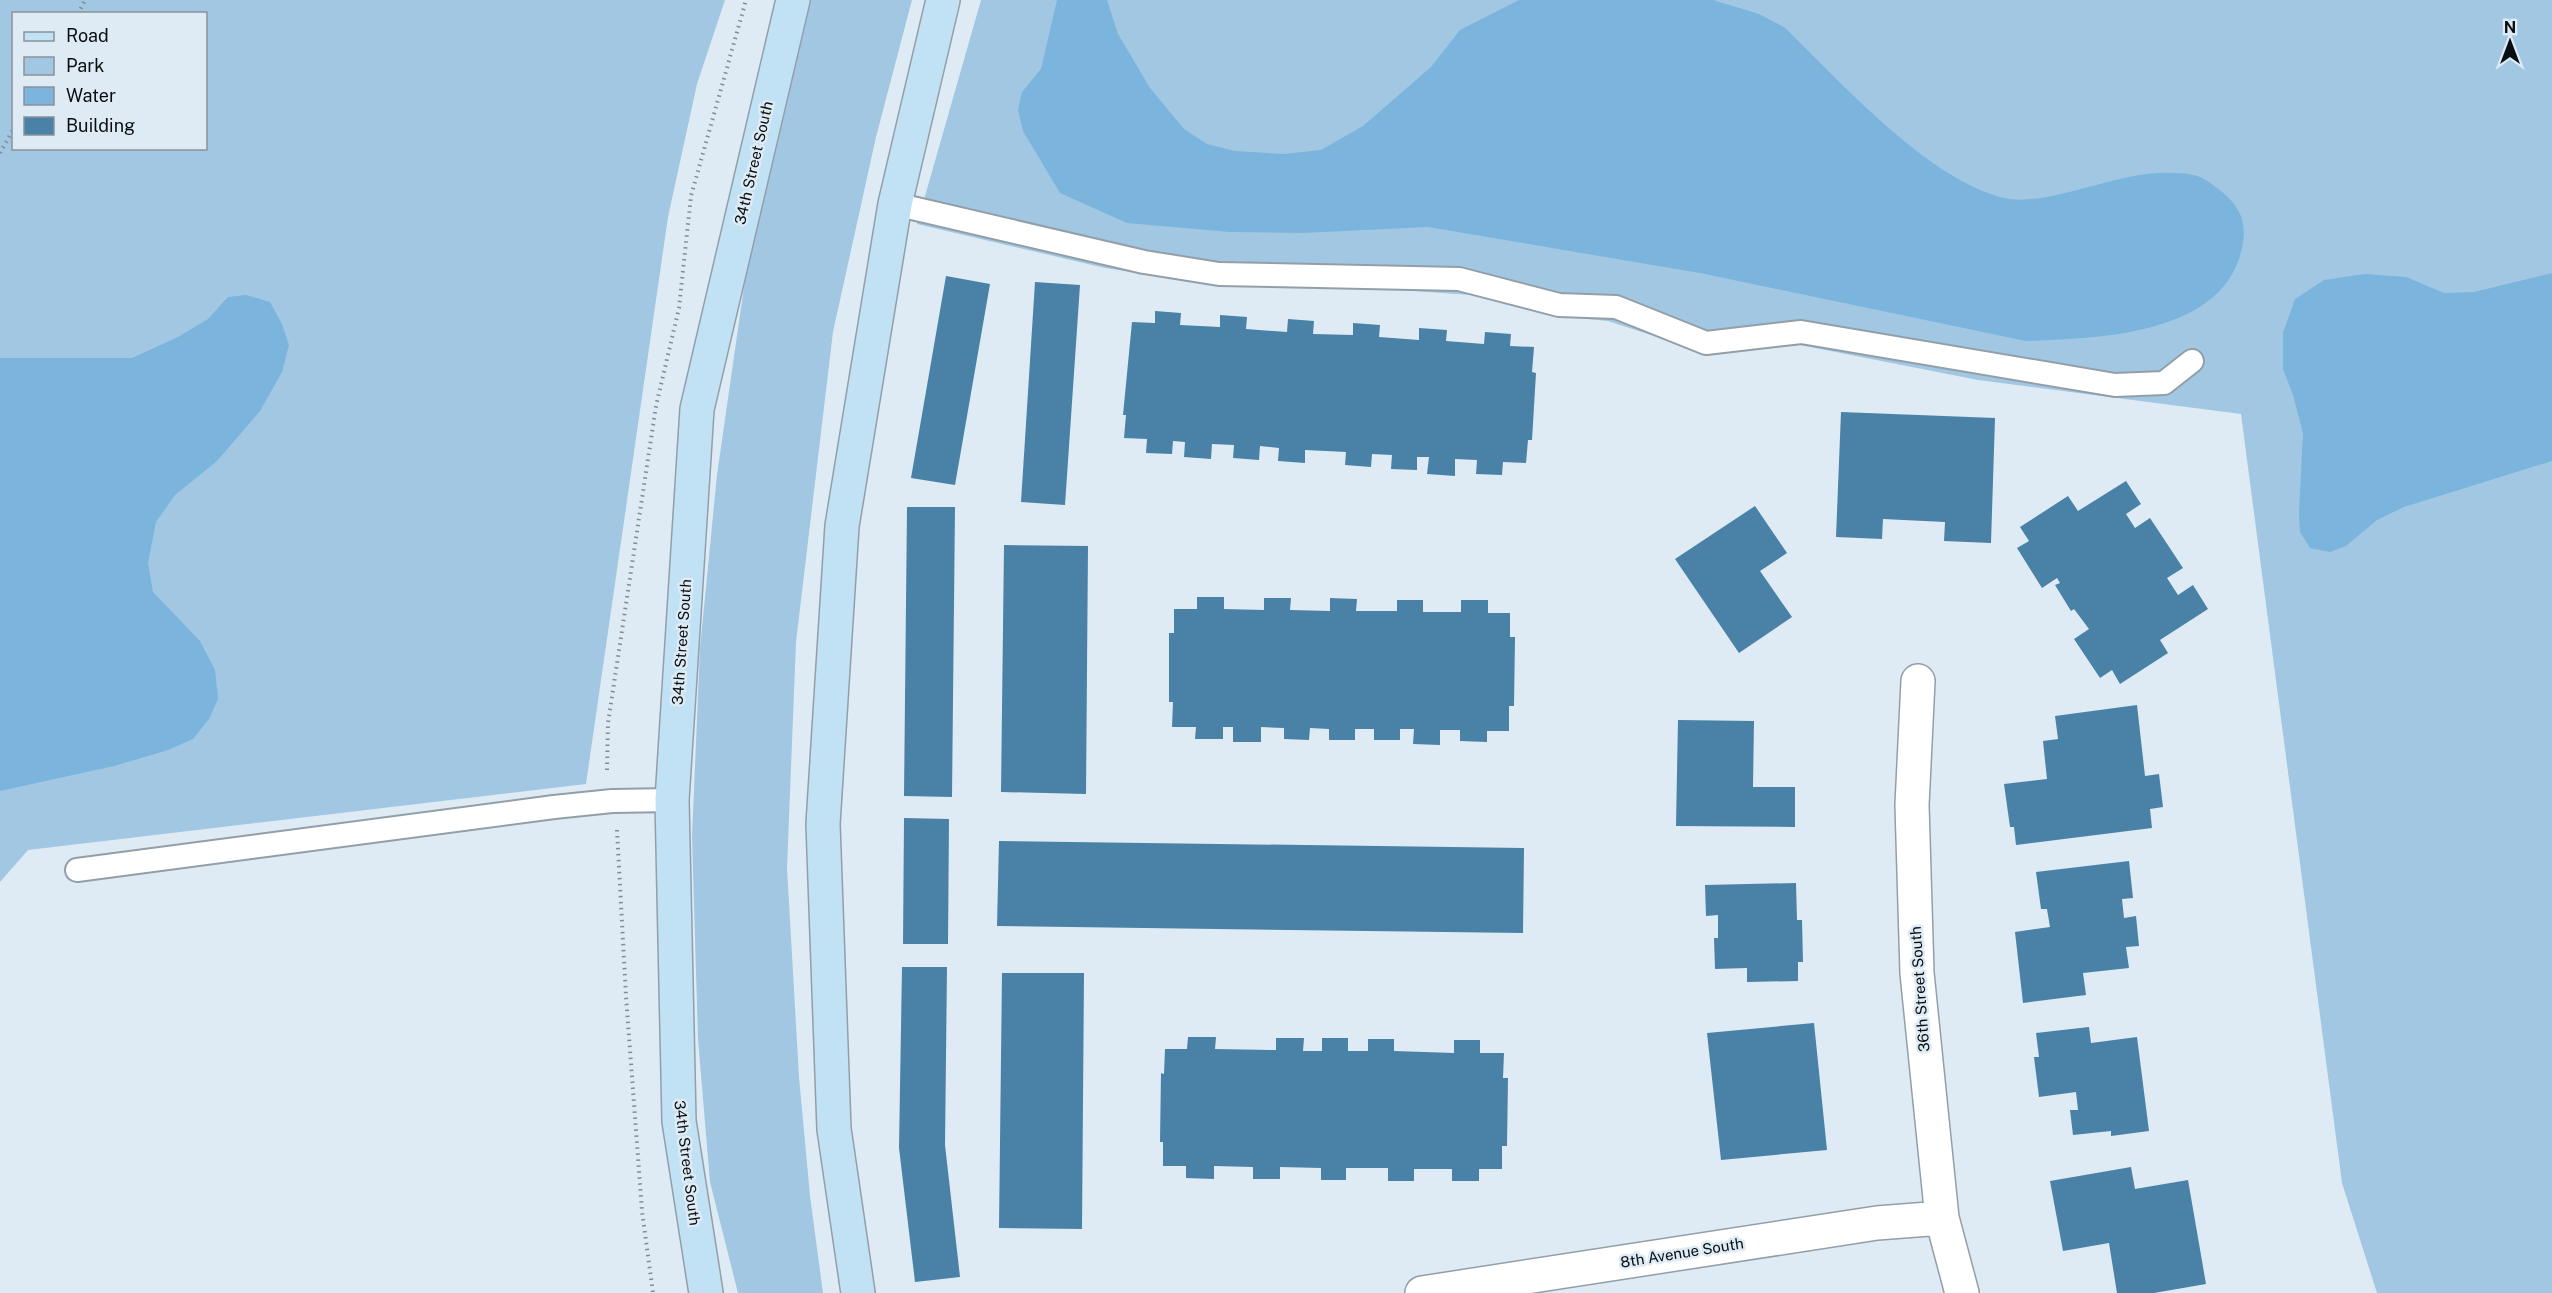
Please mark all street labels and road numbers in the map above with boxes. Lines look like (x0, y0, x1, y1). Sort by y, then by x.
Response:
street label: 34th Street South (731, 100, 776, 226)
street label: 34th Street South (669, 578, 694, 705)
street label: 36th Street South (1907, 926, 1932, 1052)
street label: 34th Street South (671, 1099, 704, 1227)
street label: 8th Avenue South (1619, 1234, 1745, 1271)

